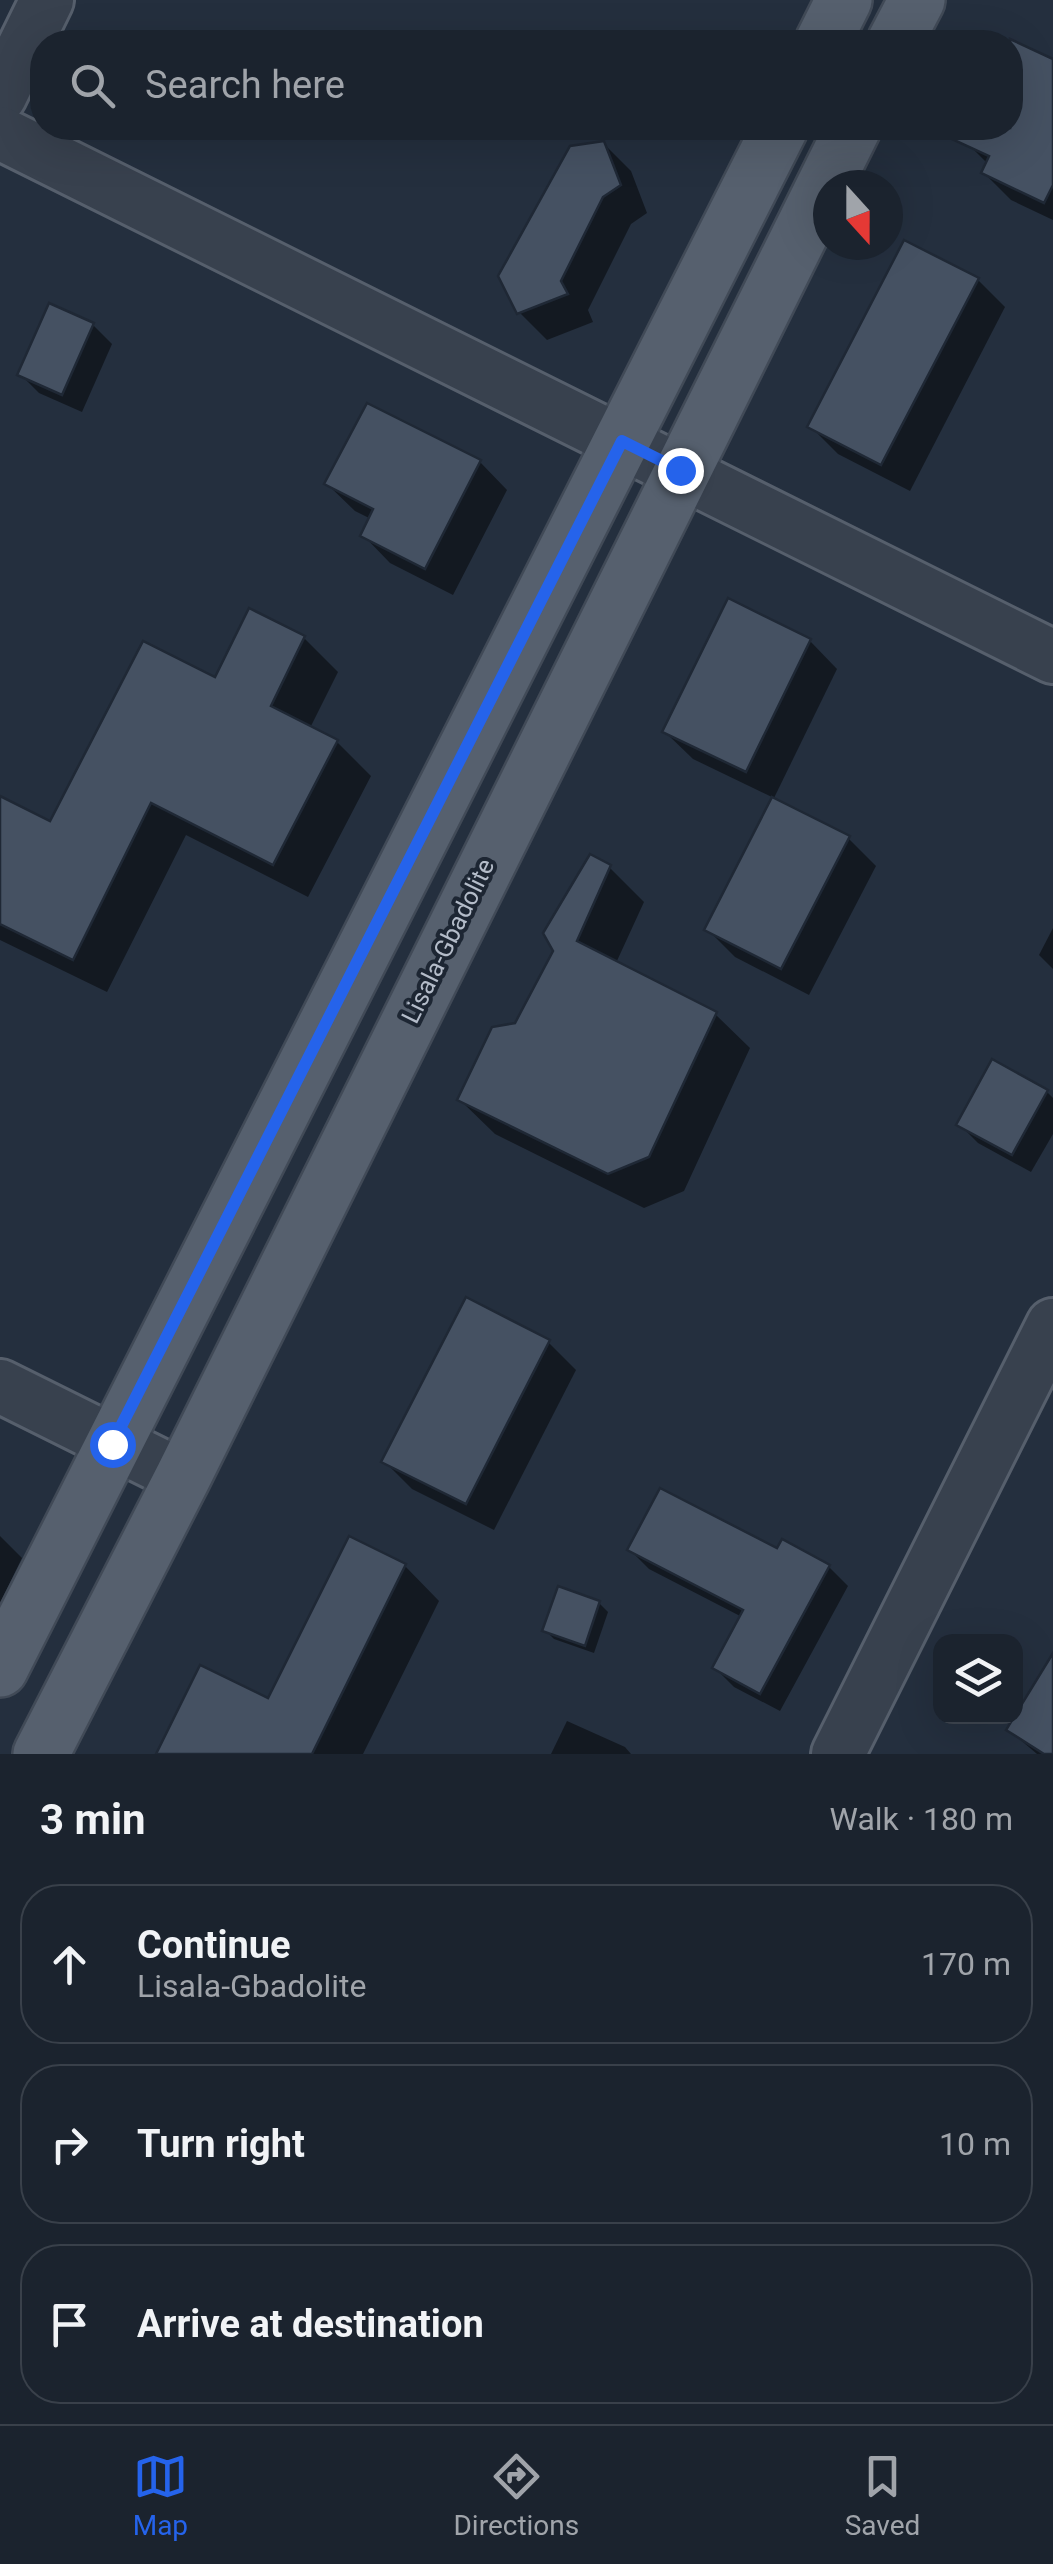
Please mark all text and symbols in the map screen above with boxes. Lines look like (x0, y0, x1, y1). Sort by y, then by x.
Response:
search box (30, 30, 1023, 140)
icon: search (65, 58, 120, 113)
text: Search here (145, 63, 345, 107)
north arrow (813, 170, 903, 260)
route end (658, 448, 704, 494)
street label: Lisala-Gbadolite (396, 854, 500, 1028)
route start (90, 1422, 136, 1468)
map controls (933, 1634, 1023, 1724)
button: layers (933, 1634, 1023, 1724)
text: 3 min (40, 1795, 146, 1844)
text: Walk · 180 m (830, 1800, 1013, 1838)
text: Continue (137, 1923, 291, 1967)
icon: ahead (42, 1937, 97, 1992)
text: 170 m (921, 1945, 1011, 1983)
text: Lisala-Gbadolite (137, 1967, 366, 2005)
icon: right (42, 2117, 97, 2172)
text: Turn right (137, 2122, 305, 2166)
text: 10 m (939, 2125, 1011, 2163)
icon: arrive (42, 2297, 97, 2352)
text: Arrive at destination (137, 2302, 484, 2346)
tab: Map (133, 2449, 188, 2542)
tab: Directions (453, 2449, 579, 2542)
tab: Saved (845, 2449, 920, 2542)

